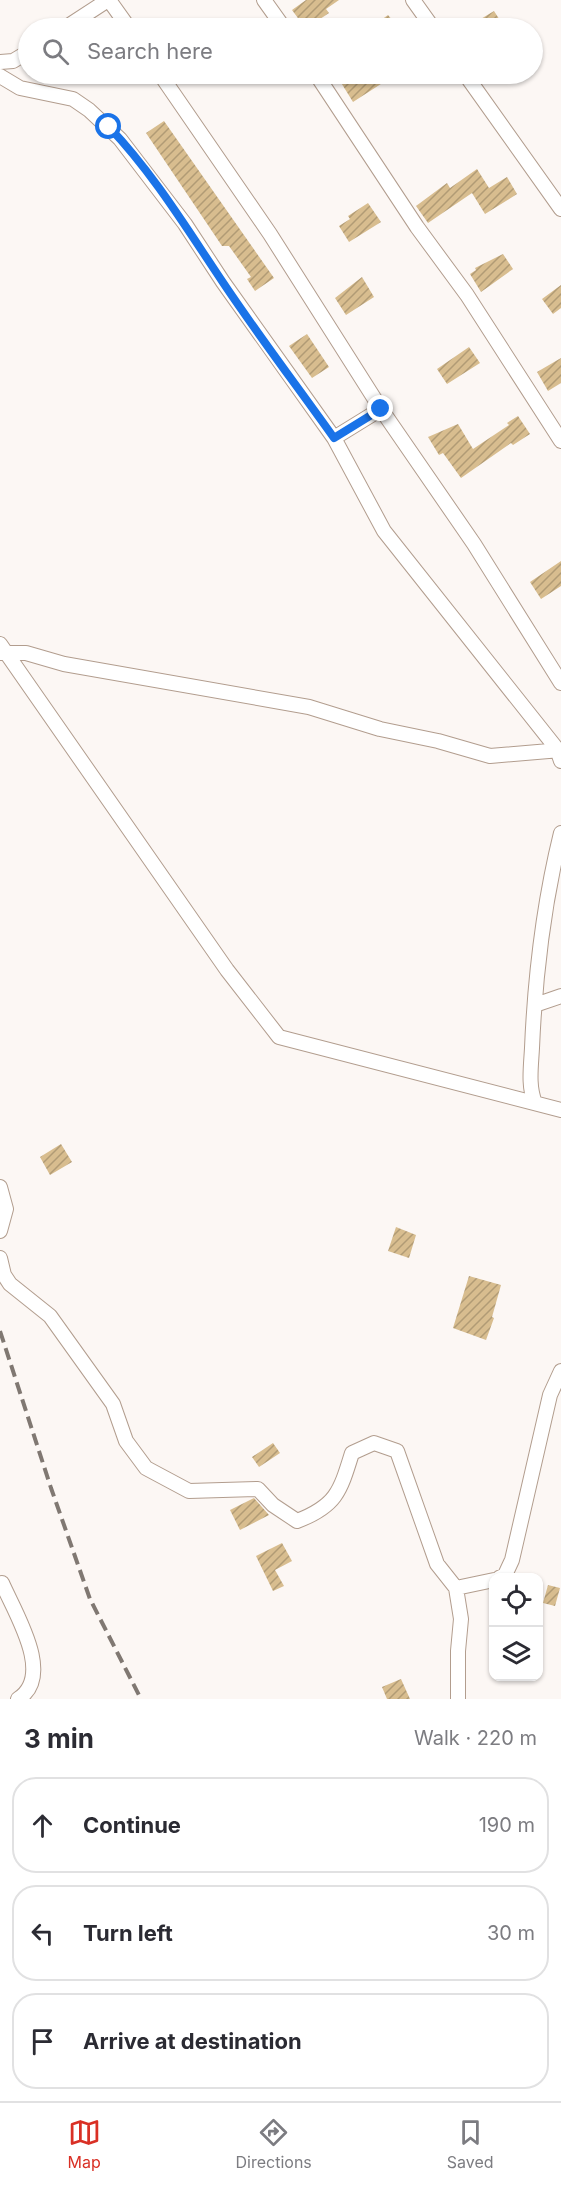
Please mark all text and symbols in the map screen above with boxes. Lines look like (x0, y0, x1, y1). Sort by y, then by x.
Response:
search box (18, 18, 543, 84)
icon: search (39, 35, 72, 68)
text: Search here (87, 38, 213, 64)
route start (95, 113, 121, 139)
route end (367, 395, 393, 421)
map controls (489, 1573, 543, 1681)
button: locate (489, 1573, 543, 1627)
button: layers (489, 1627, 543, 1681)
text: 3 min (24, 1723, 94, 1754)
text: Walk · 220 m (414, 1726, 537, 1750)
icon: ahead (26, 1809, 59, 1842)
text: Continue (83, 1812, 181, 1838)
text: 190 m (479, 1813, 535, 1837)
icon: left (26, 1917, 59, 1950)
text: Turn left (83, 1920, 173, 1946)
text: 30 m (487, 1921, 535, 1945)
icon: arrive (26, 2025, 59, 2058)
text: Arrive at destination (83, 2028, 302, 2054)
tab: Map (67, 2116, 101, 2172)
tab: Directions (236, 2116, 312, 2172)
tab: Saved (447, 2116, 494, 2172)

